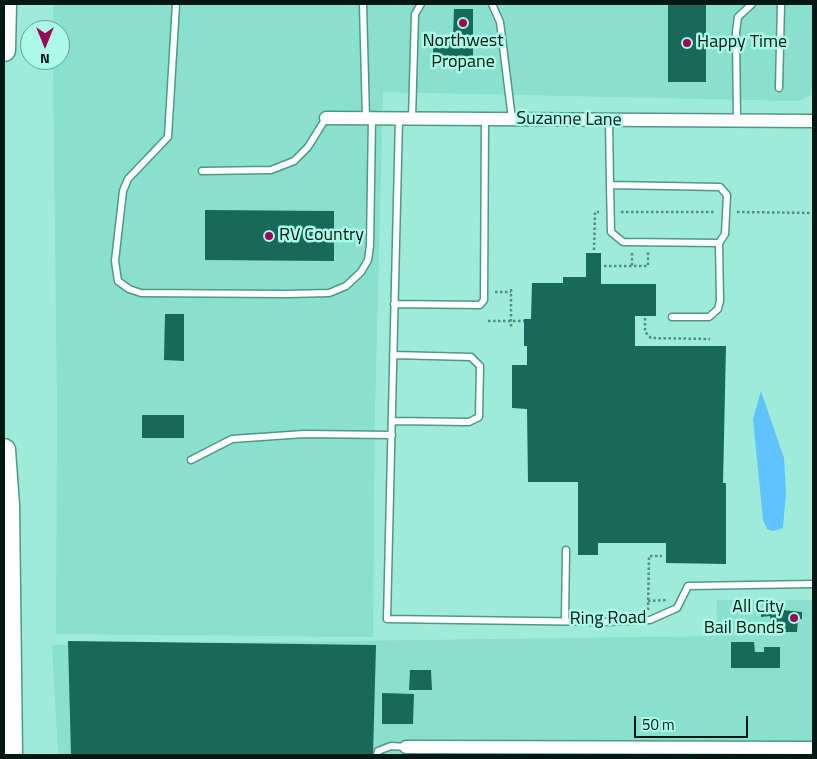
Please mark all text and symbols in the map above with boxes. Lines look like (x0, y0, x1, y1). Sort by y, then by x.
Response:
marker: Northwest Propane (457, 17, 469, 29)
north arrow (20, 20, 70, 70)
place label: Northwest Propane (422, 31, 504, 74)
place label: Happy Time (697, 32, 787, 54)
marker: Happy Time (681, 37, 693, 49)
text: N (40, 49, 50, 70)
street label: Suzanne Lane (516, 108, 622, 132)
place label: RV Country (279, 225, 364, 247)
marker: RV Country (263, 230, 275, 242)
place label: All City Bail Bonds (704, 597, 784, 640)
street label: Ring Road (569, 608, 647, 630)
marker: All City Bail Bonds (788, 612, 800, 624)
scale bar (637, 706, 751, 738)
text: 50 m (642, 713, 675, 736)

